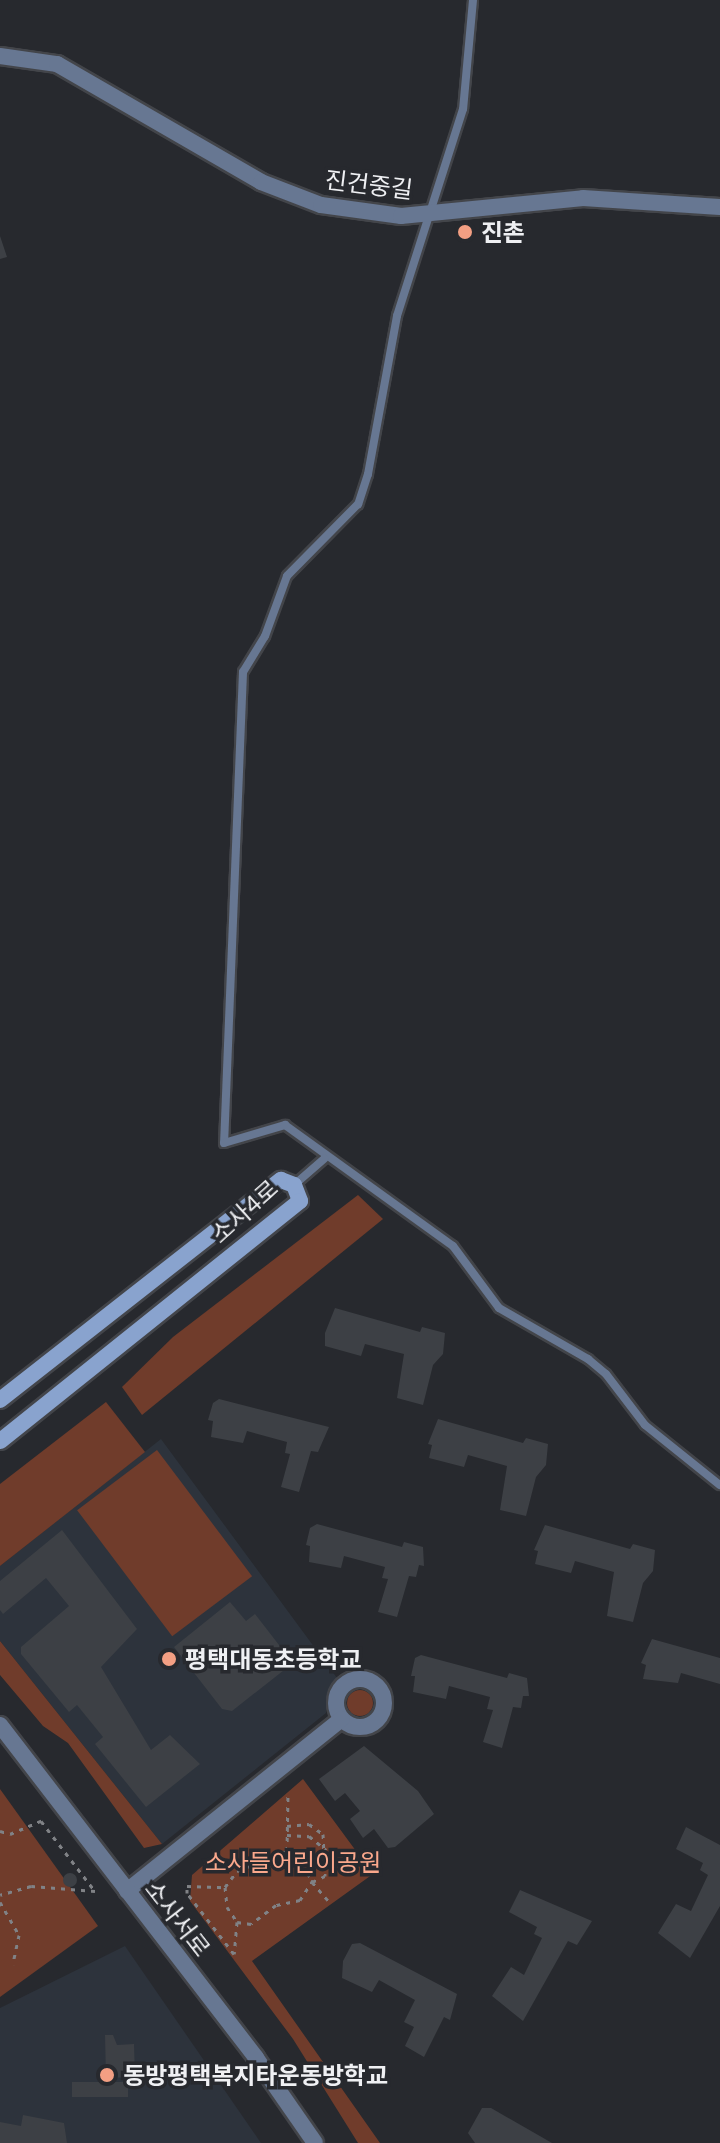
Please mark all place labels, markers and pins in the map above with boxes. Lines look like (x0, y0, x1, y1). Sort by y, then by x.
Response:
place label: 진촌 (481, 218, 525, 246)
marker: 진촌 (456, 223, 474, 241)
place label: 평택대동초등학교 (185, 1645, 362, 1673)
marker: 평택대동초등학교 (160, 1650, 178, 1668)
place label: 동방평택복지타운동방학교 (123, 2061, 388, 2089)
marker: 동방평택복지타운동방학교 (98, 2066, 116, 2084)

